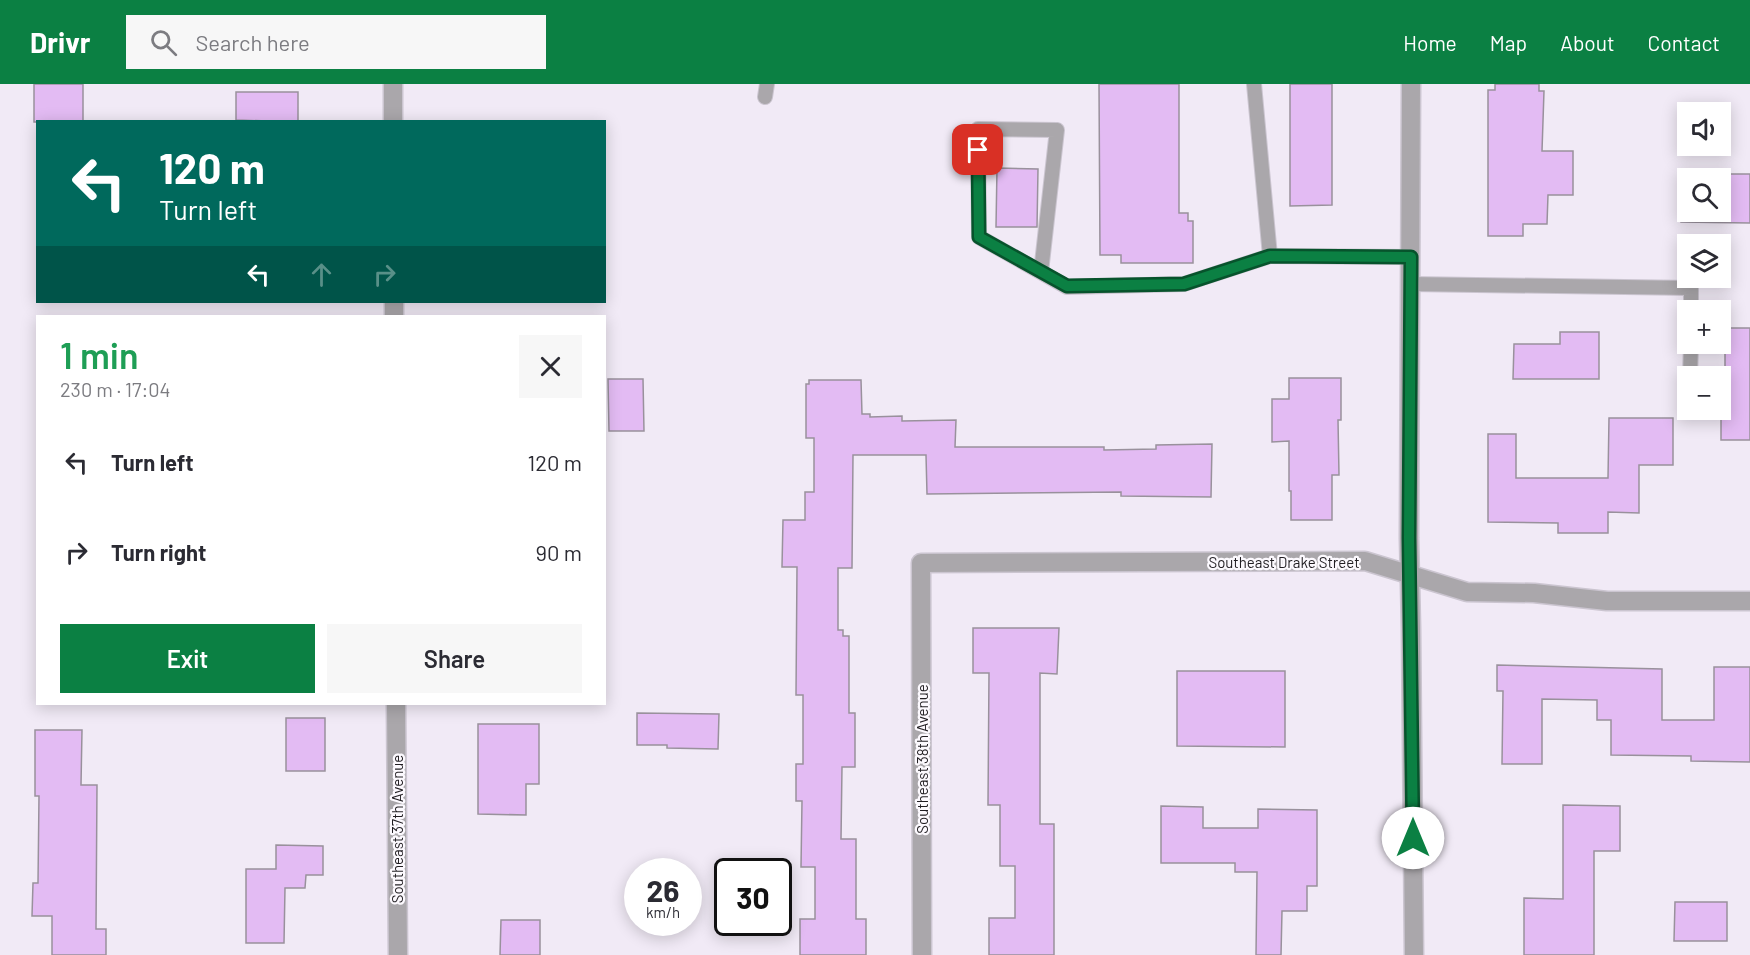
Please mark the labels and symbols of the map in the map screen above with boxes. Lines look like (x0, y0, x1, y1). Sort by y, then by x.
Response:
pin (952, 124, 1003, 175)
street label: Southeast Drake Street (1208, 553, 1360, 571)
street label: Southeast 38th Avenue (913, 684, 931, 834)
street label: Southeast 37th Avenue (388, 755, 406, 903)
position arrow (1381, 806, 1445, 870)
speed limit sign: 30 (714, 858, 792, 936)

